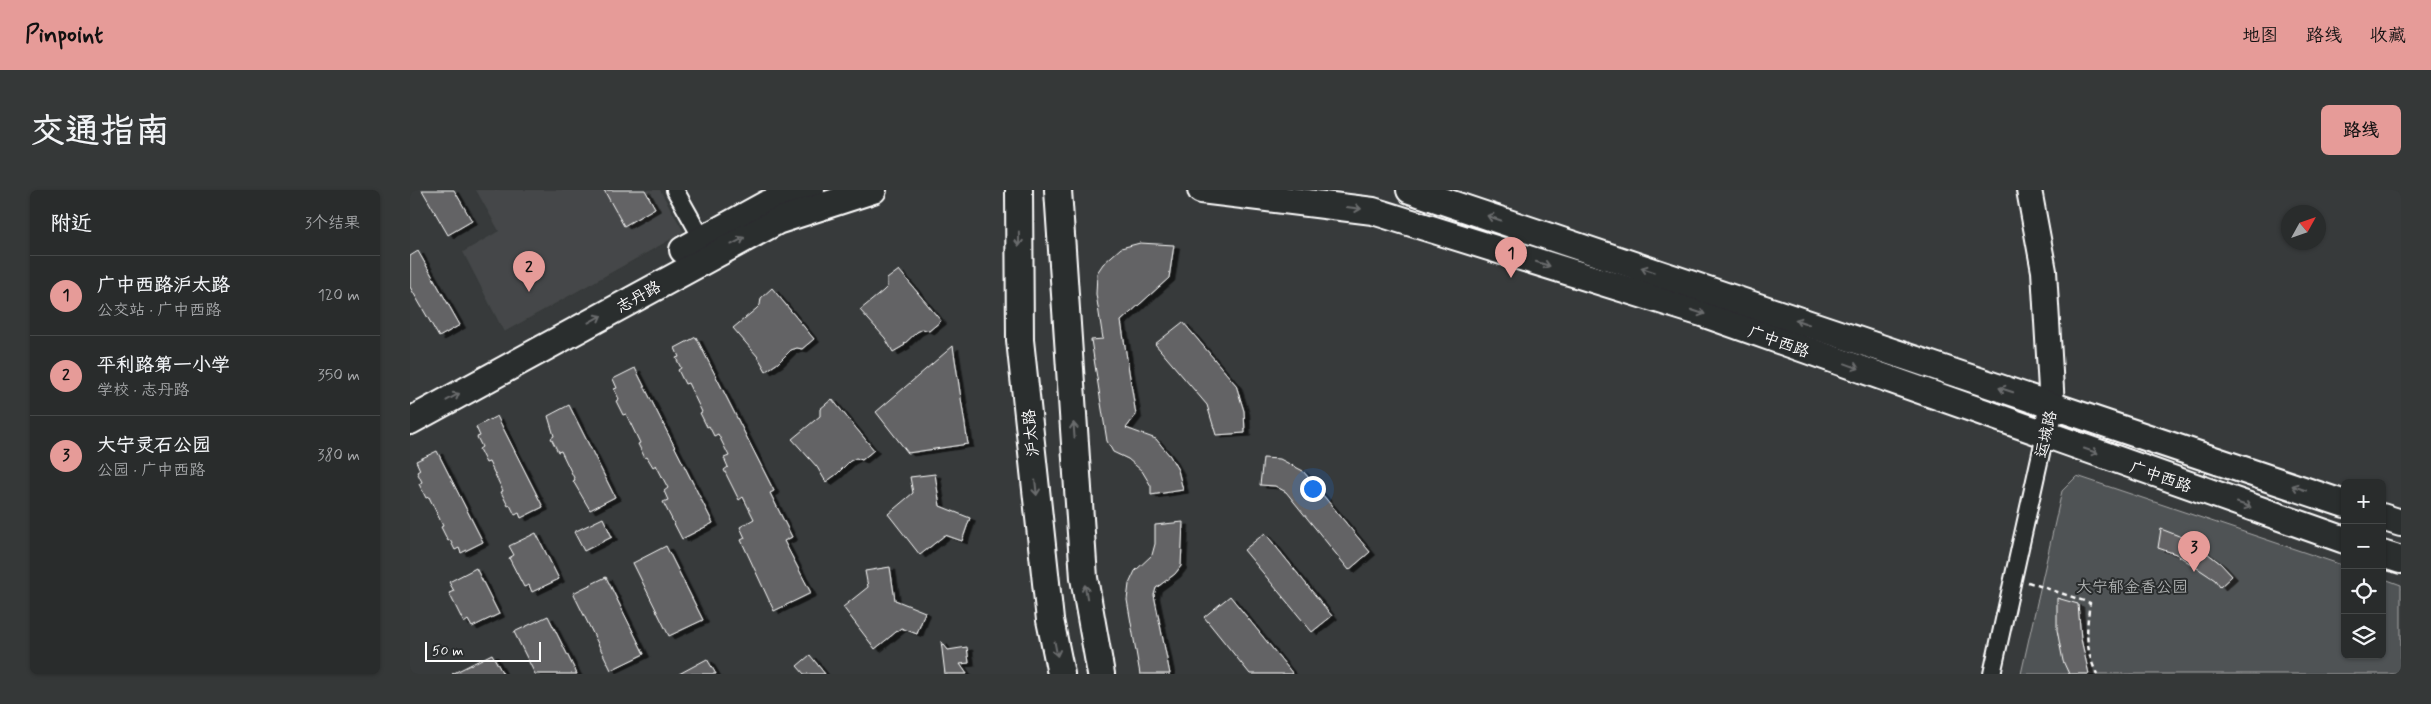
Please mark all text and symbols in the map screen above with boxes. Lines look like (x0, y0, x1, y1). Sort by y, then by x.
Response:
text: Pinpoint (25, 20, 103, 51)
text: 地图 (2242, 24, 2278, 48)
text: 路线 (2306, 24, 2342, 48)
text: 收藏 (2370, 24, 2406, 48)
button: 路线 (2321, 105, 2401, 155)
text: 交通指南 (30, 109, 170, 155)
one-way arrow (1346, 203, 1362, 213)
north arrow (2281, 205, 2326, 250)
text: 附近 (50, 210, 92, 238)
text: 3个结果 (305, 213, 360, 234)
one-way arrow (1486, 213, 1502, 223)
one-way arrow (1014, 230, 1024, 246)
one-way arrow (730, 236, 745, 246)
pin: 1 (1495, 237, 1527, 278)
pin: 2 (513, 251, 545, 292)
one-way arrow (1535, 259, 1551, 269)
one-way arrow (1641, 265, 1656, 274)
text: 广中西路沪太路 (97, 273, 230, 298)
street label: 志丹路 (613, 276, 665, 318)
text: 1 (62, 285, 70, 306)
text: 120 m (318, 285, 360, 306)
text: 公交站 · 广中西路 (97, 300, 221, 321)
one-way arrow (1690, 308, 1706, 317)
one-way arrow (587, 314, 602, 323)
one-way arrow (1795, 317, 1810, 326)
street label: 广中西路 (1745, 322, 1812, 363)
text: 平利路第一小学 (97, 353, 230, 378)
one-way arrow (1843, 362, 1859, 372)
text: 2 (62, 365, 70, 386)
text: 350 m (318, 365, 360, 386)
text: 学校 · 志丹路 (97, 380, 189, 401)
one-way arrow (1999, 385, 2014, 394)
one-way arrow (445, 392, 460, 402)
street label: 沪太路 (1019, 408, 1044, 458)
street label: 运城路 (2031, 409, 2062, 460)
one-way arrow (1069, 422, 1079, 438)
text: 大宁灵石公园 (97, 433, 211, 458)
text: 3 (62, 445, 70, 466)
text: 380 m (317, 445, 360, 466)
one-way arrow (2082, 447, 2098, 456)
street label: 广中西路 (2127, 457, 2194, 498)
text: 公园 · 广中西路 (97, 460, 205, 481)
your location (1300, 476, 1326, 502)
map controls (2341, 479, 2386, 659)
button: + (2341, 479, 2386, 524)
one-way arrow (1031, 480, 1041, 496)
one-way arrow (2291, 483, 2307, 493)
one-way arrow (2236, 501, 2251, 510)
button: − (2341, 524, 2386, 569)
pin: 3 (2178, 531, 2210, 572)
button: locate (2341, 569, 2386, 614)
park label: 大宁郁金香公园 (2076, 577, 2188, 598)
one-way arrow (1081, 584, 1091, 600)
button: layers (2341, 614, 2386, 659)
scale bar (425, 639, 541, 662)
one-way arrow (1052, 641, 1061, 657)
text: 50 m (432, 642, 463, 660)

